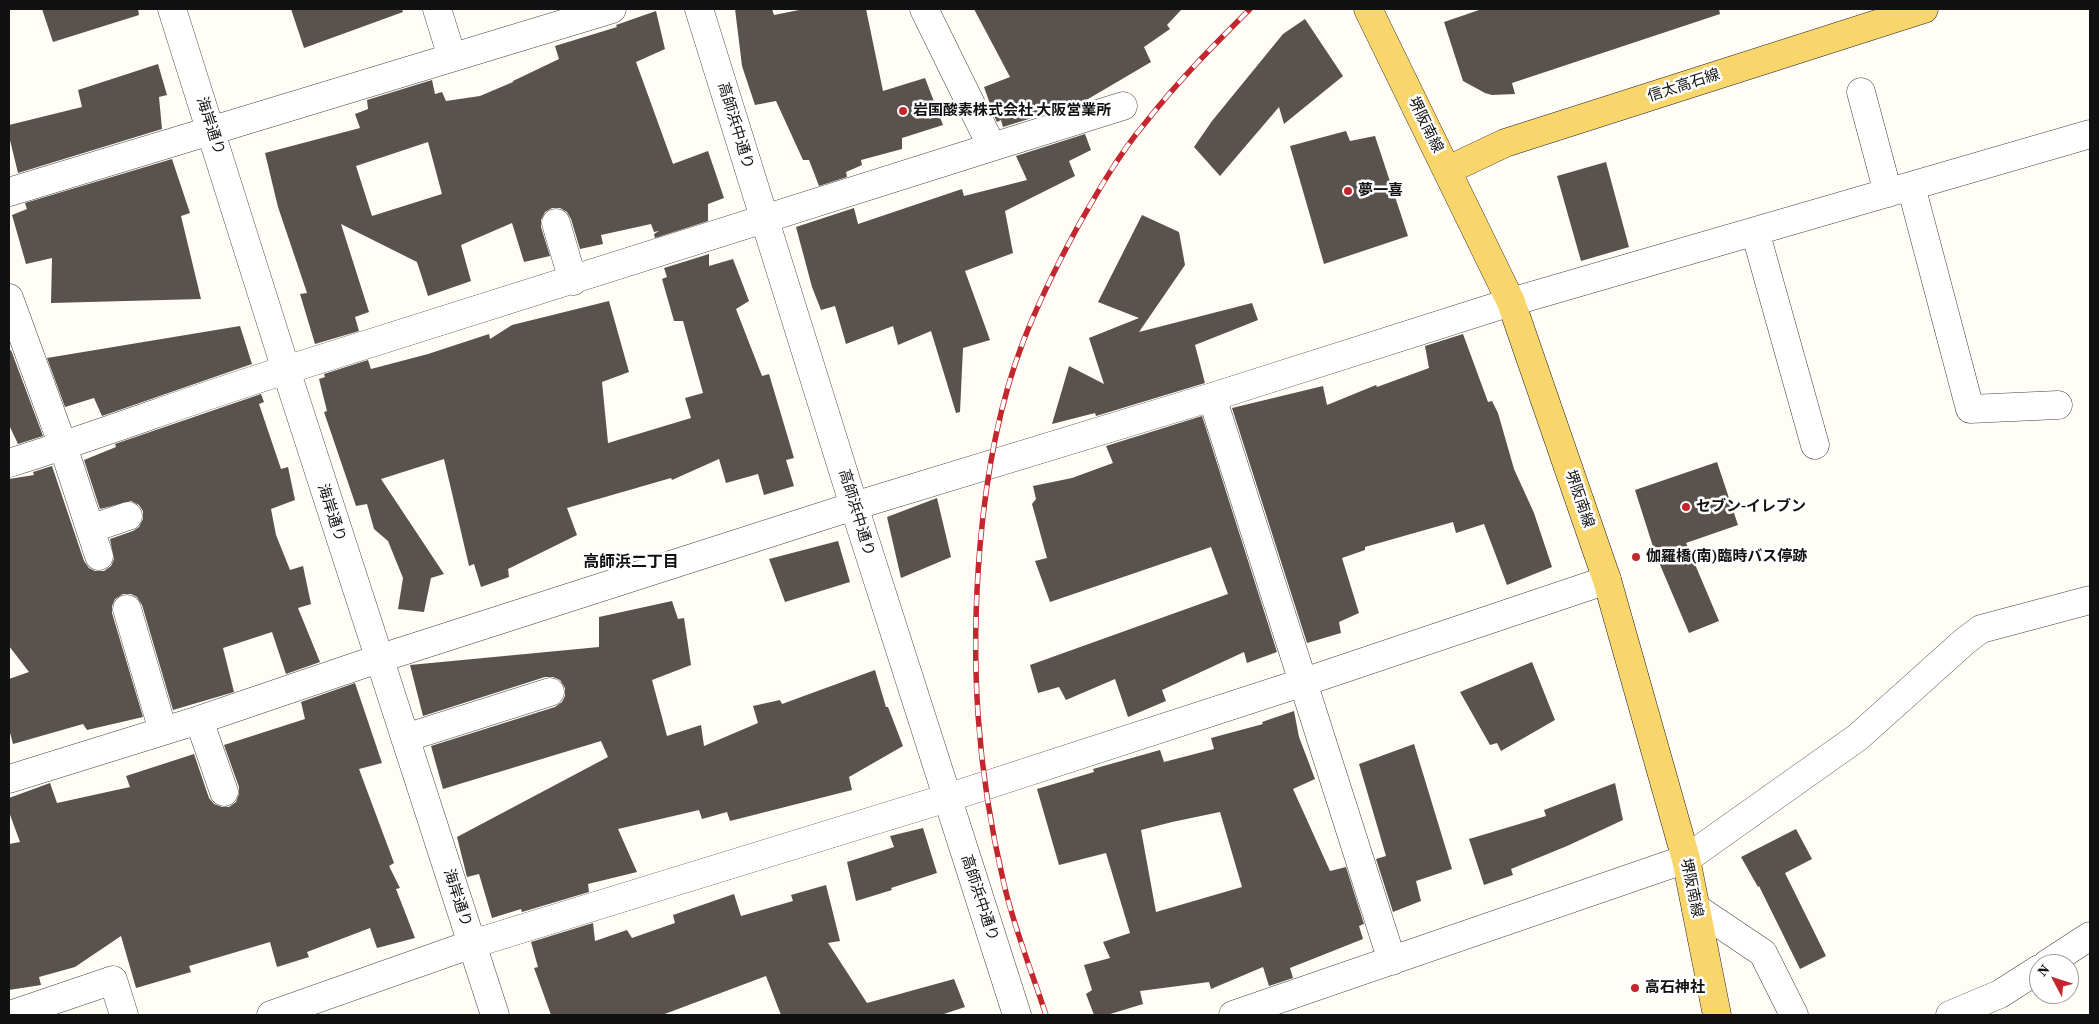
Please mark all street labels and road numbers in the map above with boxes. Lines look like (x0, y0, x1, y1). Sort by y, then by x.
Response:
street label: 信太高石線 (1646, 66, 1722, 106)
street label: 高師浜中通り (713, 80, 757, 172)
street label: 堺阪南線 (1404, 94, 1446, 156)
street label: 海岸通り (192, 95, 228, 157)
street label: 高師浜中通り (834, 467, 878, 559)
street label: 堺阪南線 (1561, 468, 1597, 530)
street label: 海岸通り (313, 482, 349, 544)
street label: 高師浜中通り (957, 852, 1001, 944)
street label: 堺阪南線 (1676, 857, 1706, 919)
street label: 海岸通り (439, 867, 475, 929)

